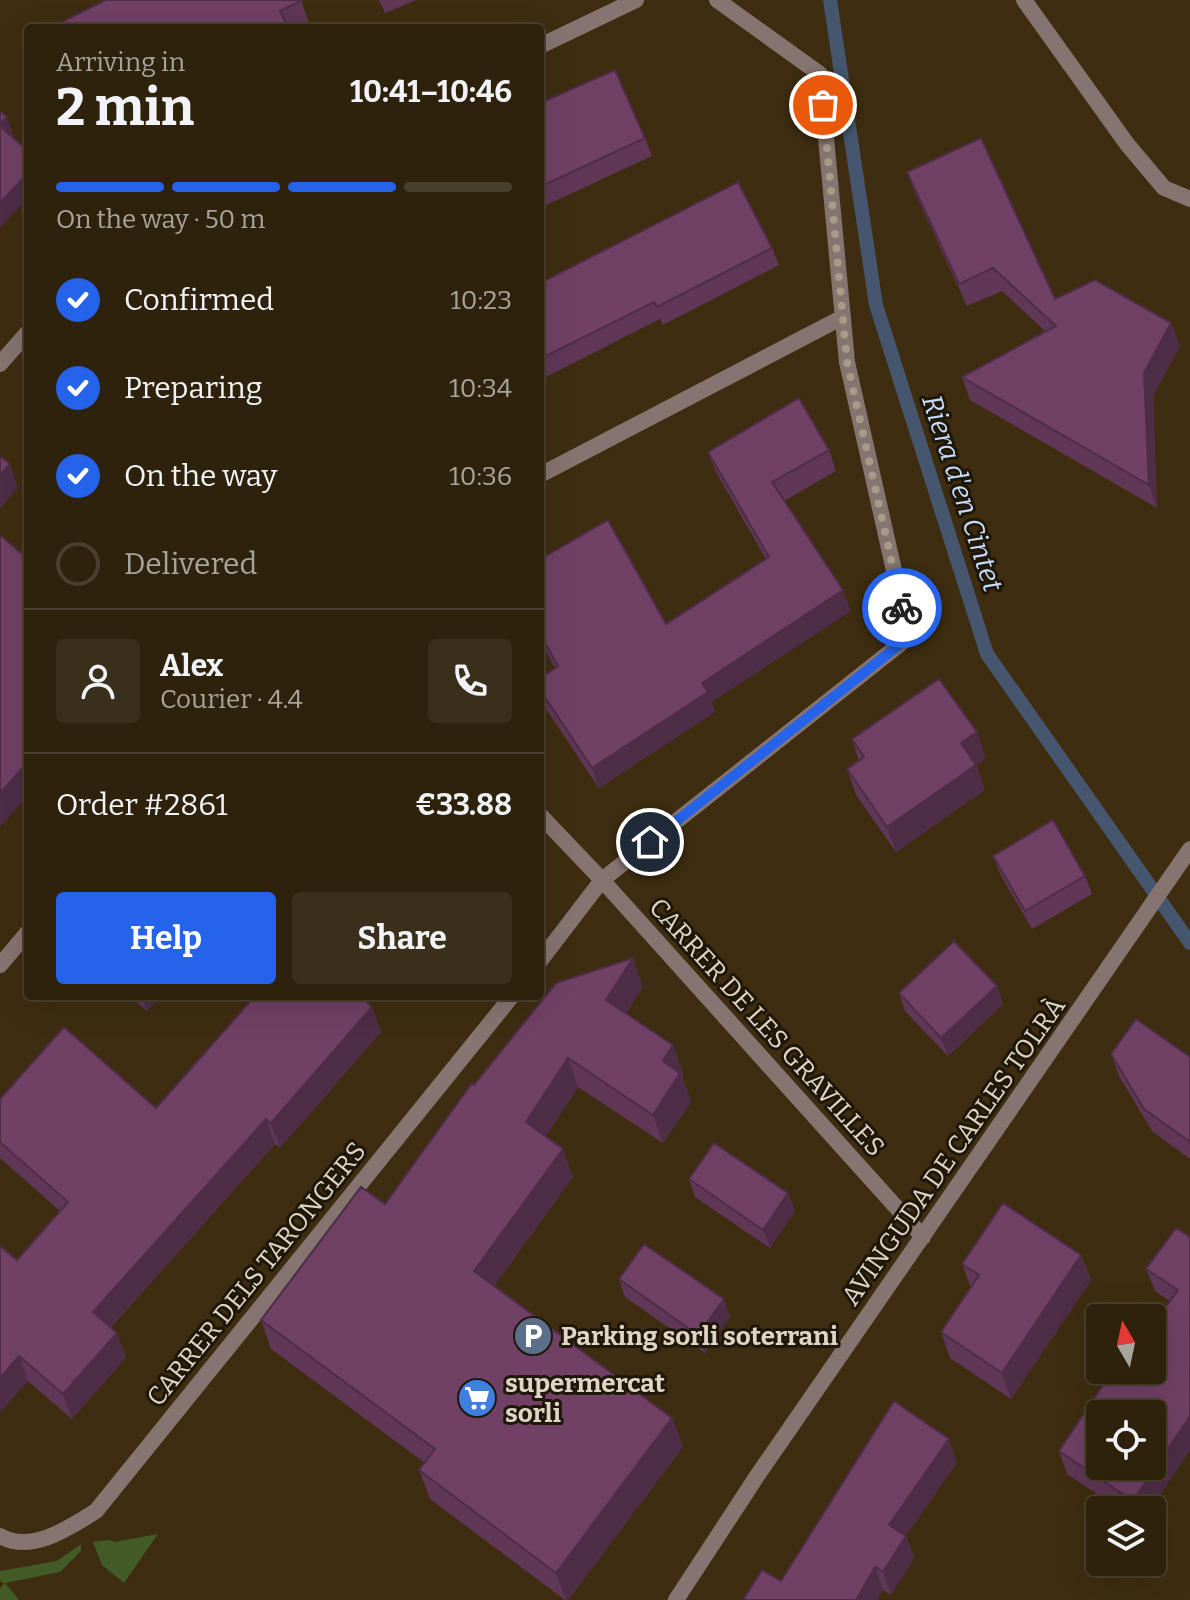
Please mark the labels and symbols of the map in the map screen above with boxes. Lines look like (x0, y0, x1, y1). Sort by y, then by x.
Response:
pin (789, 71, 857, 139)
water label: Riera d'en Cintet (915, 391, 1010, 597)
courier (862, 568, 942, 648)
pin (616, 808, 684, 876)
street label: CARRER DE LES GRAVILLES (643, 892, 891, 1163)
street label: AVINGUDA DE CARLES TOLRÀ (835, 991, 1072, 1311)
street label: CARRER DELS TARONGERS (140, 1136, 372, 1412)
north arrow (1086, 1304, 1166, 1384)
parking icon: Parking sorli soterrani (512, 1315, 554, 1357)
place label: Parking sorli soterrani (561, 1321, 838, 1352)
place label: supermercat sorli (505, 1368, 666, 1429)
supermarket icon: supermercat sorli (456, 1377, 498, 1419)

